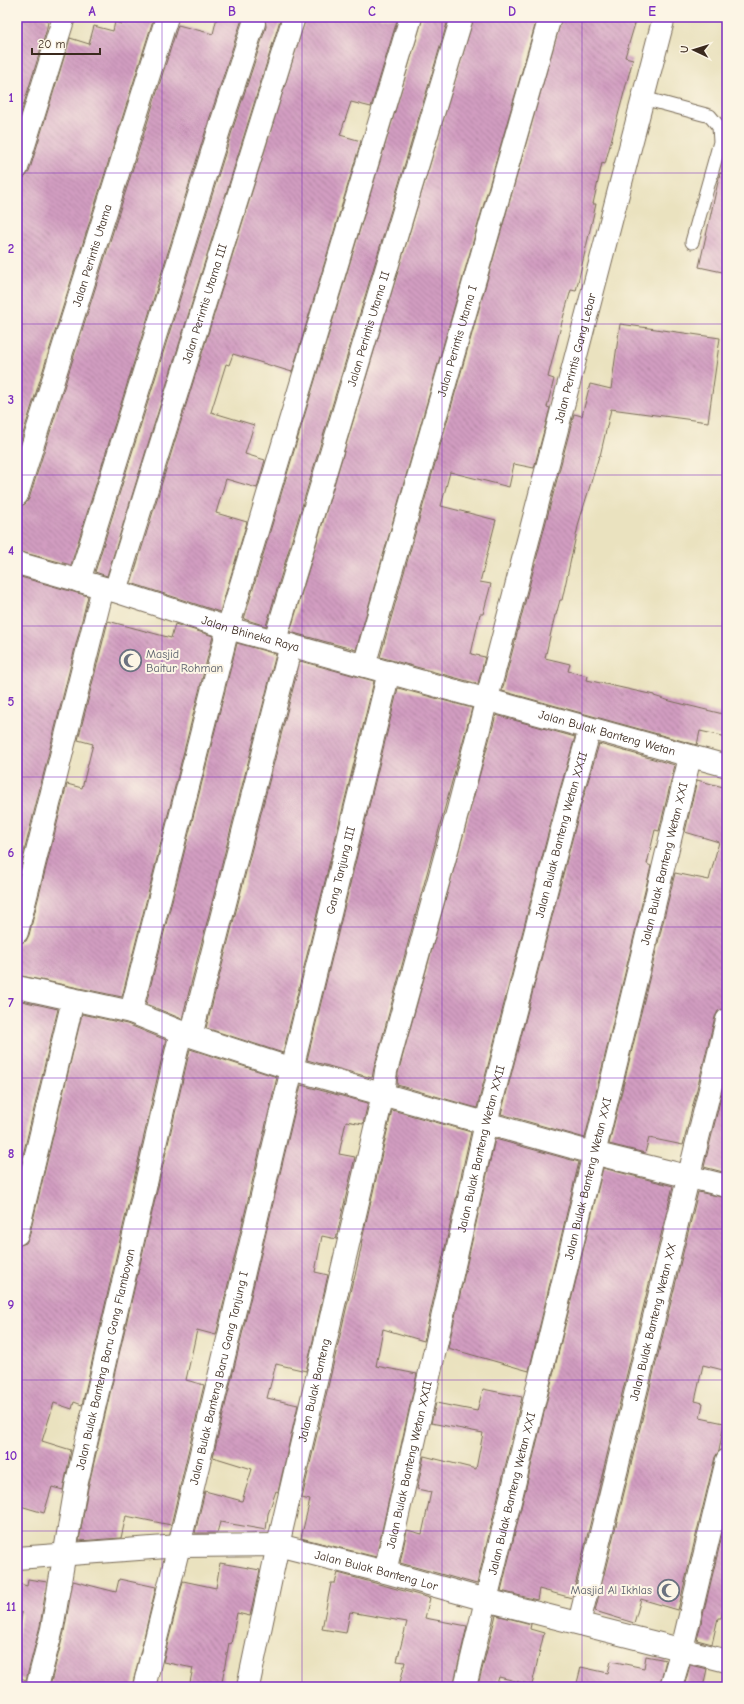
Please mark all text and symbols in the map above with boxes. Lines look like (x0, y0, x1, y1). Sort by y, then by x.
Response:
text: A (88, 4, 96, 19)
text: B (228, 4, 236, 19)
text: C (368, 4, 376, 19)
text: D (508, 4, 516, 19)
text: E (648, 4, 656, 19)
scale bar (32, 30, 100, 56)
north arrow (674, 30, 714, 70)
text: 20 m (38, 37, 66, 51)
text: U (678, 45, 691, 53)
text: 1 (8, 90, 14, 105)
street label: Jalan Perintis Utama (70, 203, 115, 308)
text: 2 (8, 241, 14, 256)
street label: Jalan Perintis Utama III (179, 242, 230, 365)
street label: Jalan Perintis Utama II (344, 269, 392, 388)
street label: Jalan Perintis Utama I (435, 284, 480, 398)
street label: Jalan Perintis Gang Lebar (552, 291, 599, 425)
text: 3 (8, 392, 14, 407)
text: 4 (8, 543, 14, 558)
street label: Jalan Bhineka Raya (200, 613, 301, 654)
place label: Masjid Baitur Rohman (146, 647, 223, 675)
mosque icon: Masjid Baitur Rohman (117, 648, 143, 674)
text: 5 (8, 694, 15, 709)
street label: Jalan Bulak Banteng Wetan (537, 707, 677, 758)
street label: Jalan Bulak Banteng Wetan XXII (532, 750, 590, 919)
street label: Jalan Bulak Banteng Wetan XXI (638, 781, 691, 946)
street label: Gang Tanjung III (323, 825, 358, 916)
text: 6 (8, 845, 15, 860)
text: 7 (8, 995, 14, 1010)
street label: Jalan Bulak Banteng Wetan XXII (455, 1063, 508, 1234)
street label: Jalan Bulak Banteng Wetan XXI (562, 1096, 614, 1261)
text: 8 (8, 1146, 14, 1161)
street label: Jalan Bulak Banteng Wetan XX (627, 1242, 679, 1402)
street label: Jalan Bulak Banteng Baru Gang Flamboyan (73, 1247, 138, 1471)
street label: Jalan Bulak Banteng Baru Gang Tanjung I (187, 1269, 251, 1486)
text: 9 (8, 1297, 15, 1312)
street label: Jalan Bulak Banteng (295, 1337, 333, 1443)
street label: Jalan Bulak Banteng Wetan XXII (384, 1379, 435, 1550)
street label: Jalan Bulak Banteng Wetan XXI (485, 1411, 538, 1576)
text: 10 (5, 1448, 17, 1463)
street label: Jalan Bulak Banteng Lor (313, 1548, 440, 1593)
mosque icon: Masjid Al Ikhlas (655, 1577, 681, 1603)
place label: Masjid Al Ikhlas (570, 1583, 652, 1597)
text: 11 (6, 1599, 16, 1614)

